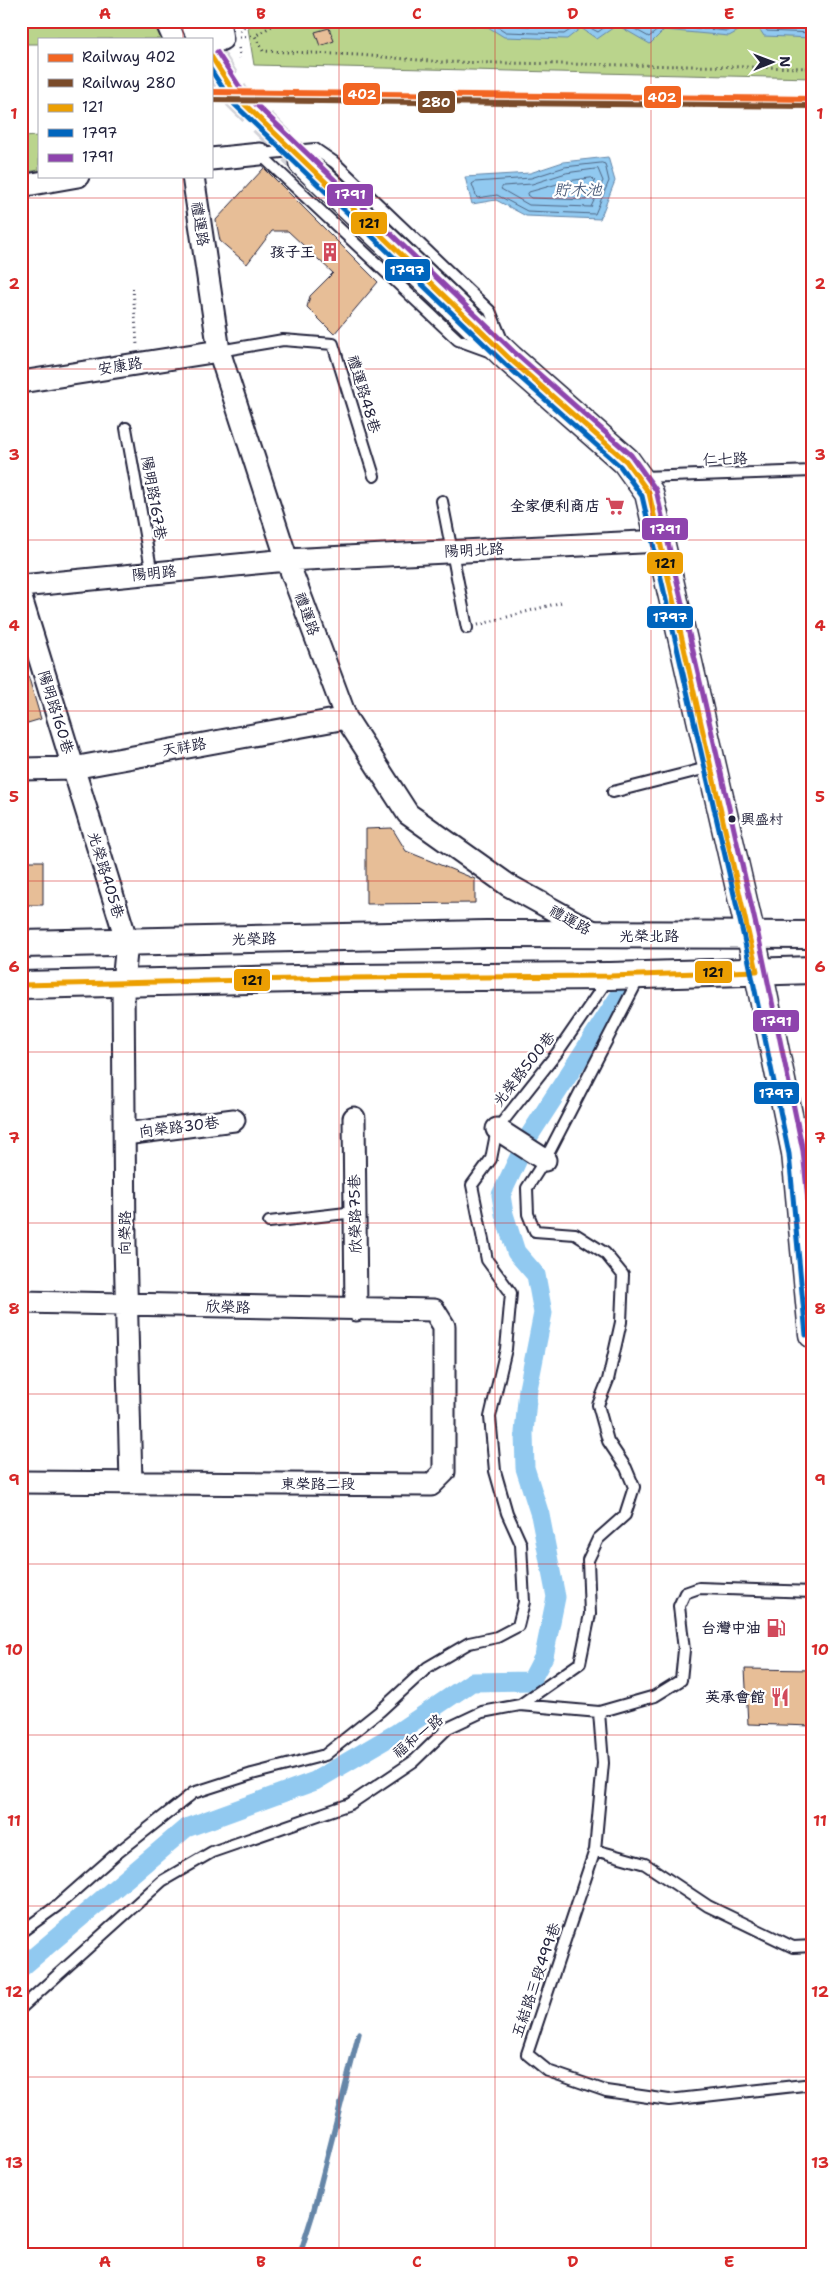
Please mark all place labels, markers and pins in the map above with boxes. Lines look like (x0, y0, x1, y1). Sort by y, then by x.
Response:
building icon: 孩子王 (319, 241, 341, 263)
place label: 孩子王 (270, 242, 315, 262)
supermarket icon: 全家便利商店 (604, 495, 626, 517)
place label: 全家便利商店 (510, 496, 600, 516)
place label: 興盛村 (741, 810, 783, 828)
marker: 興盛村 (727, 814, 737, 824)
fuel station icon: 台灣中油 (765, 1617, 787, 1639)
place label: 台灣中油 (701, 1618, 761, 1638)
restaurant icon: 英承會館 (769, 1686, 791, 1708)
place label: 英承會館 (705, 1687, 765, 1707)

